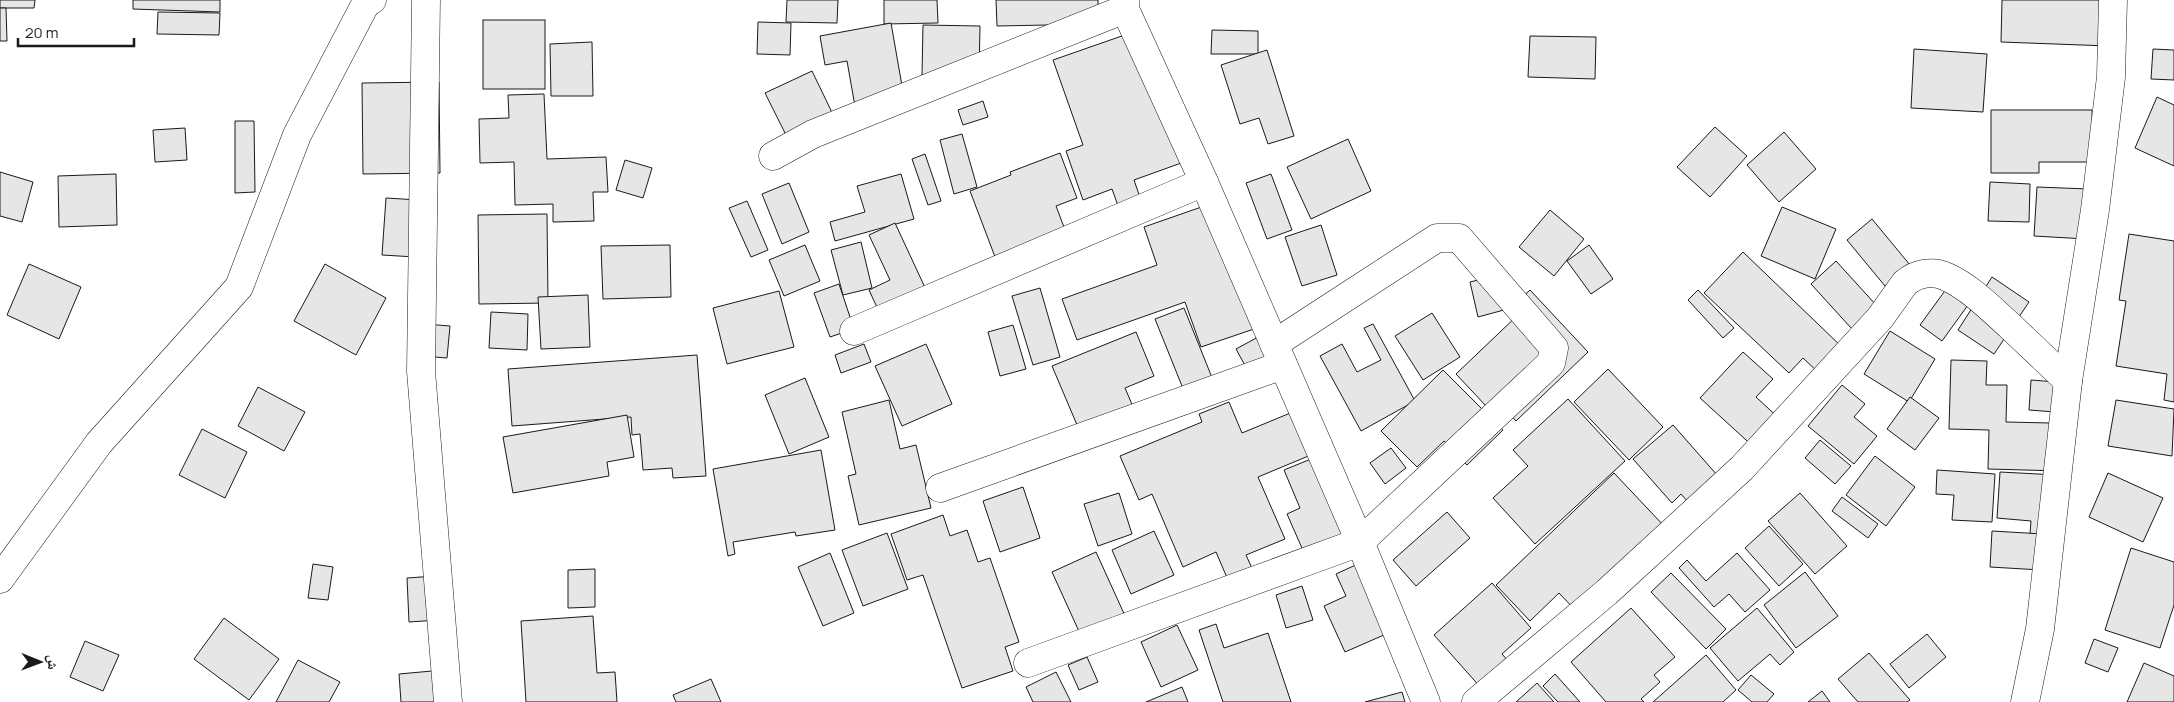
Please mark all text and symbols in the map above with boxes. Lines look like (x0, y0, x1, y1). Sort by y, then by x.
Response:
scale bar (18, 15, 134, 47)
text: 20 m (25, 22, 58, 43)
north arrow (15, 637, 65, 687)
text: ش (44, 655, 63, 670)

